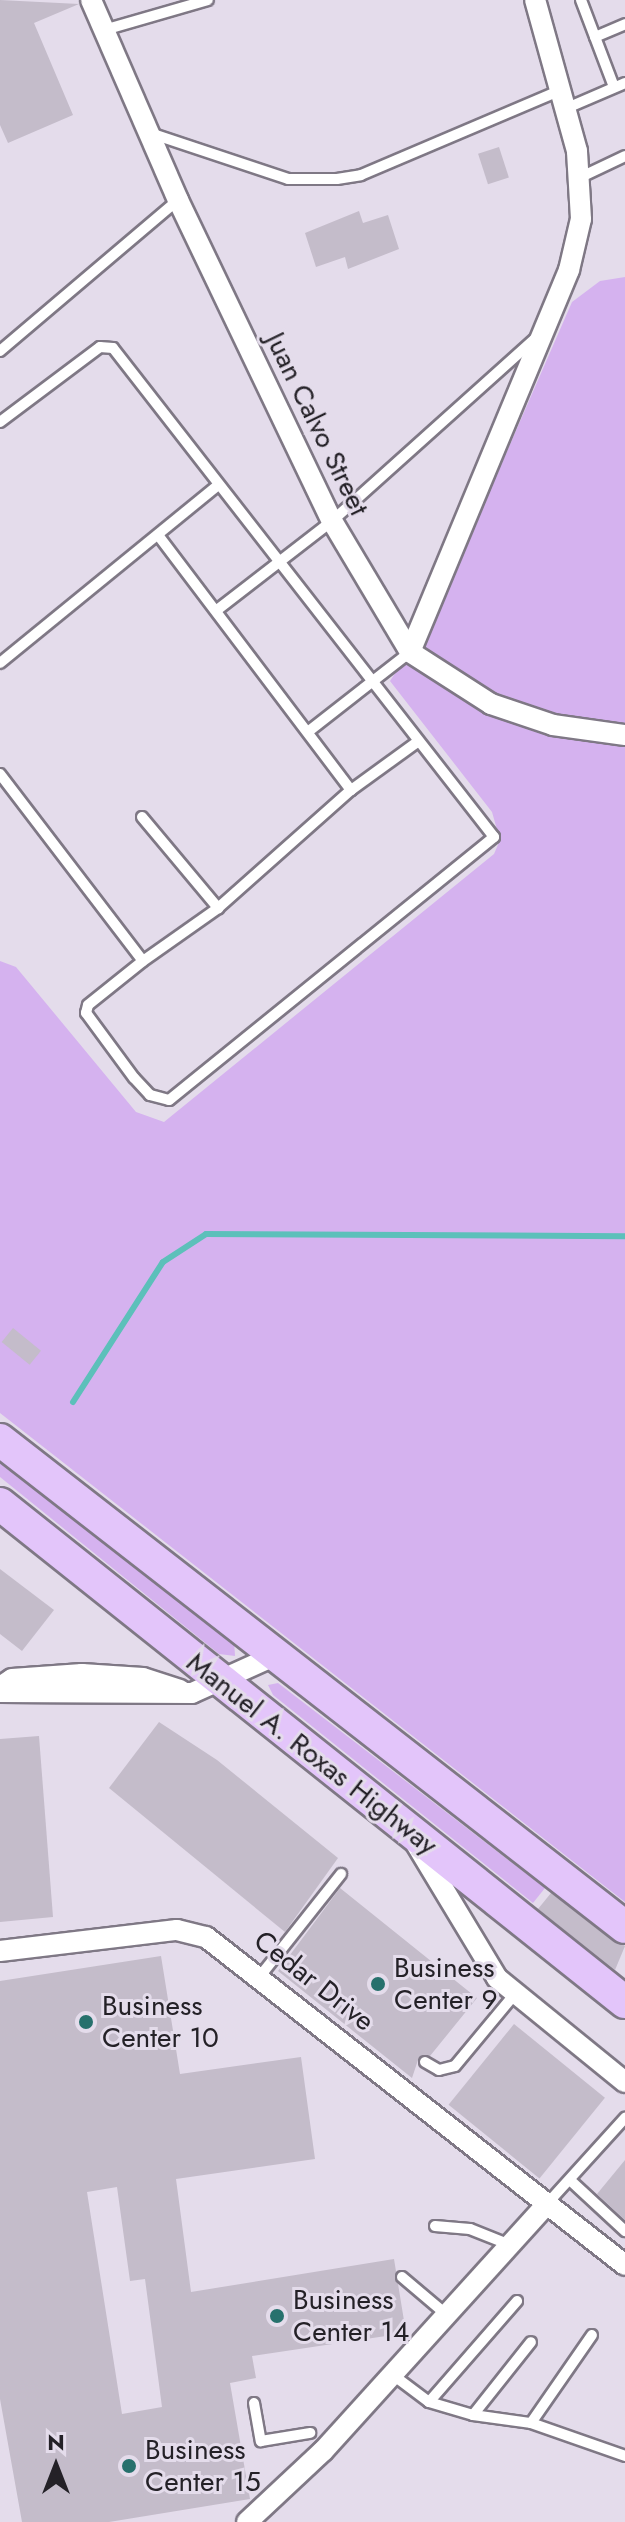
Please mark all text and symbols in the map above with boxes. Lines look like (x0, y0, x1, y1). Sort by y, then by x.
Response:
street label: Juan Calvo Street (258, 327, 376, 521)
street label: Manuel A. Roxas Highway (180, 1646, 444, 1862)
street label: Cedar Drive (247, 1924, 381, 2038)
place label: Business Center 9 (394, 1951, 498, 2017)
marker: Business Center 9 (369, 1975, 387, 1993)
place label: Business Center 10 (102, 1989, 219, 2055)
marker: Business Center 10 (77, 2013, 95, 2031)
place label: Business Center 14 (293, 2283, 409, 2349)
marker: Business Center 14 (268, 2307, 286, 2325)
north arrow (16, 2426, 96, 2506)
text: N (47, 2426, 65, 2458)
place label: Business Center 15 (145, 2433, 261, 2499)
marker: Business Center 15 (120, 2457, 138, 2475)

